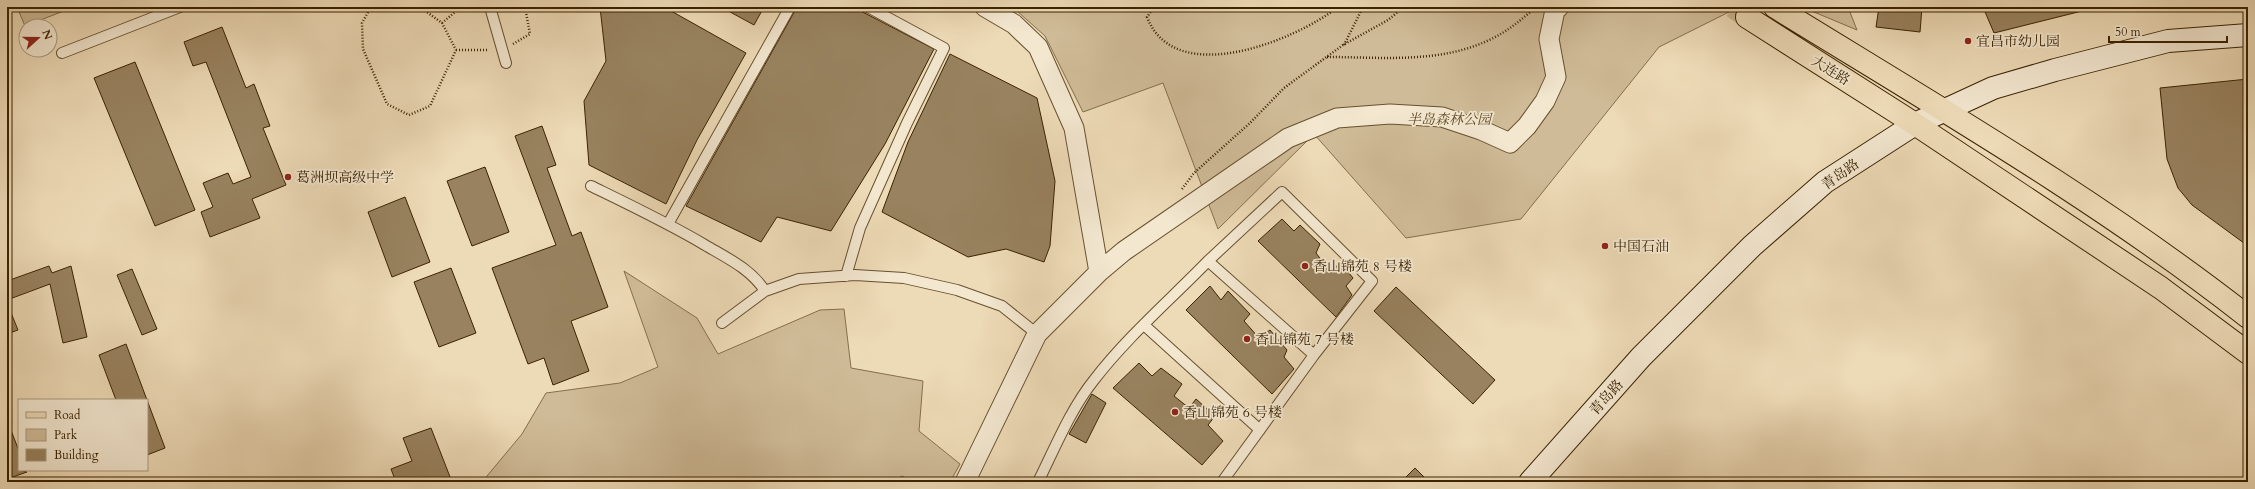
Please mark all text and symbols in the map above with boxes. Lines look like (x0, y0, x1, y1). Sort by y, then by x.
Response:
north arrow (18, 18, 58, 58)
scale bar (2109, 18, 2227, 44)
text: 50 m (2115, 24, 2142, 40)
text: N (38, 27, 56, 42)
place label: 宜昌市幼儿园 (1976, 32, 2060, 51)
marker: 宜昌市幼儿园 (1963, 36, 1973, 46)
street label: 大连路 (1808, 51, 1854, 90)
park label: 半岛森林公园 (1407, 110, 1493, 129)
street label: 青岛路 (1818, 155, 1863, 194)
place label: 葛洲坝高级中学 (296, 168, 394, 187)
marker: 葛洲坝高级中学 (283, 172, 293, 182)
place label: 中国石油 (1613, 237, 1669, 256)
marker: 中国石油 (1600, 241, 1610, 251)
place label: 香山锦苑 8 号楼 (1313, 257, 1412, 276)
marker: 香山锦苑 8 号楼 (1300, 261, 1310, 271)
place label: 香山锦苑 7 号楼 (1255, 330, 1354, 349)
marker: 香山锦苑 7 号楼 (1242, 334, 1252, 344)
street label: 青岛路 (1585, 375, 1627, 419)
legend (18, 399, 148, 471)
place label: 香山锦苑 6 号楼 (1183, 403, 1282, 422)
text: Road (54, 407, 81, 423)
marker: 香山锦苑 6 号楼 (1170, 407, 1180, 417)
text: Park (54, 427, 78, 443)
text: Building (54, 447, 99, 463)

